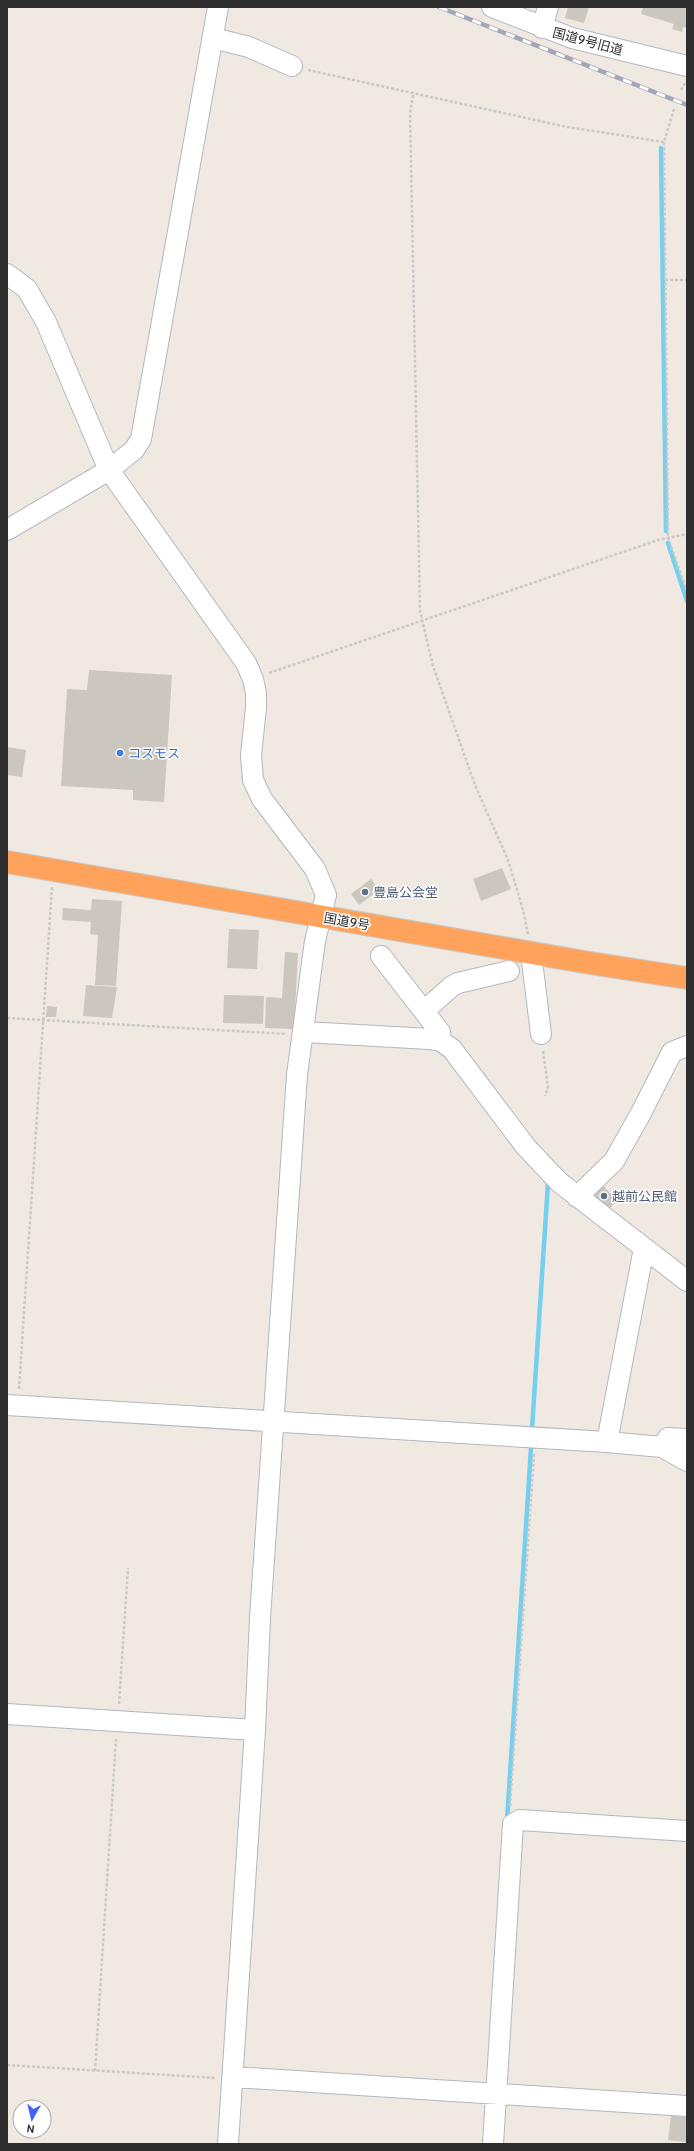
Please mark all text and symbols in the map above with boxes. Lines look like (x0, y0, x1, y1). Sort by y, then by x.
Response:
street label: 国道9号旧道 (551, 24, 625, 58)
place label: コスモス (128, 745, 180, 761)
marker: コスモス (115, 748, 125, 758)
place label: 豊島公会堂 (373, 884, 438, 900)
marker: 豊島公会堂 (360, 887, 370, 897)
street label: 国道9号 (323, 909, 371, 933)
place label: 越前公民館 (612, 1188, 677, 1204)
marker: 越前公民館 (599, 1191, 609, 1201)
north arrow (12, 2099, 52, 2139)
text: N (26, 2121, 35, 2136)

